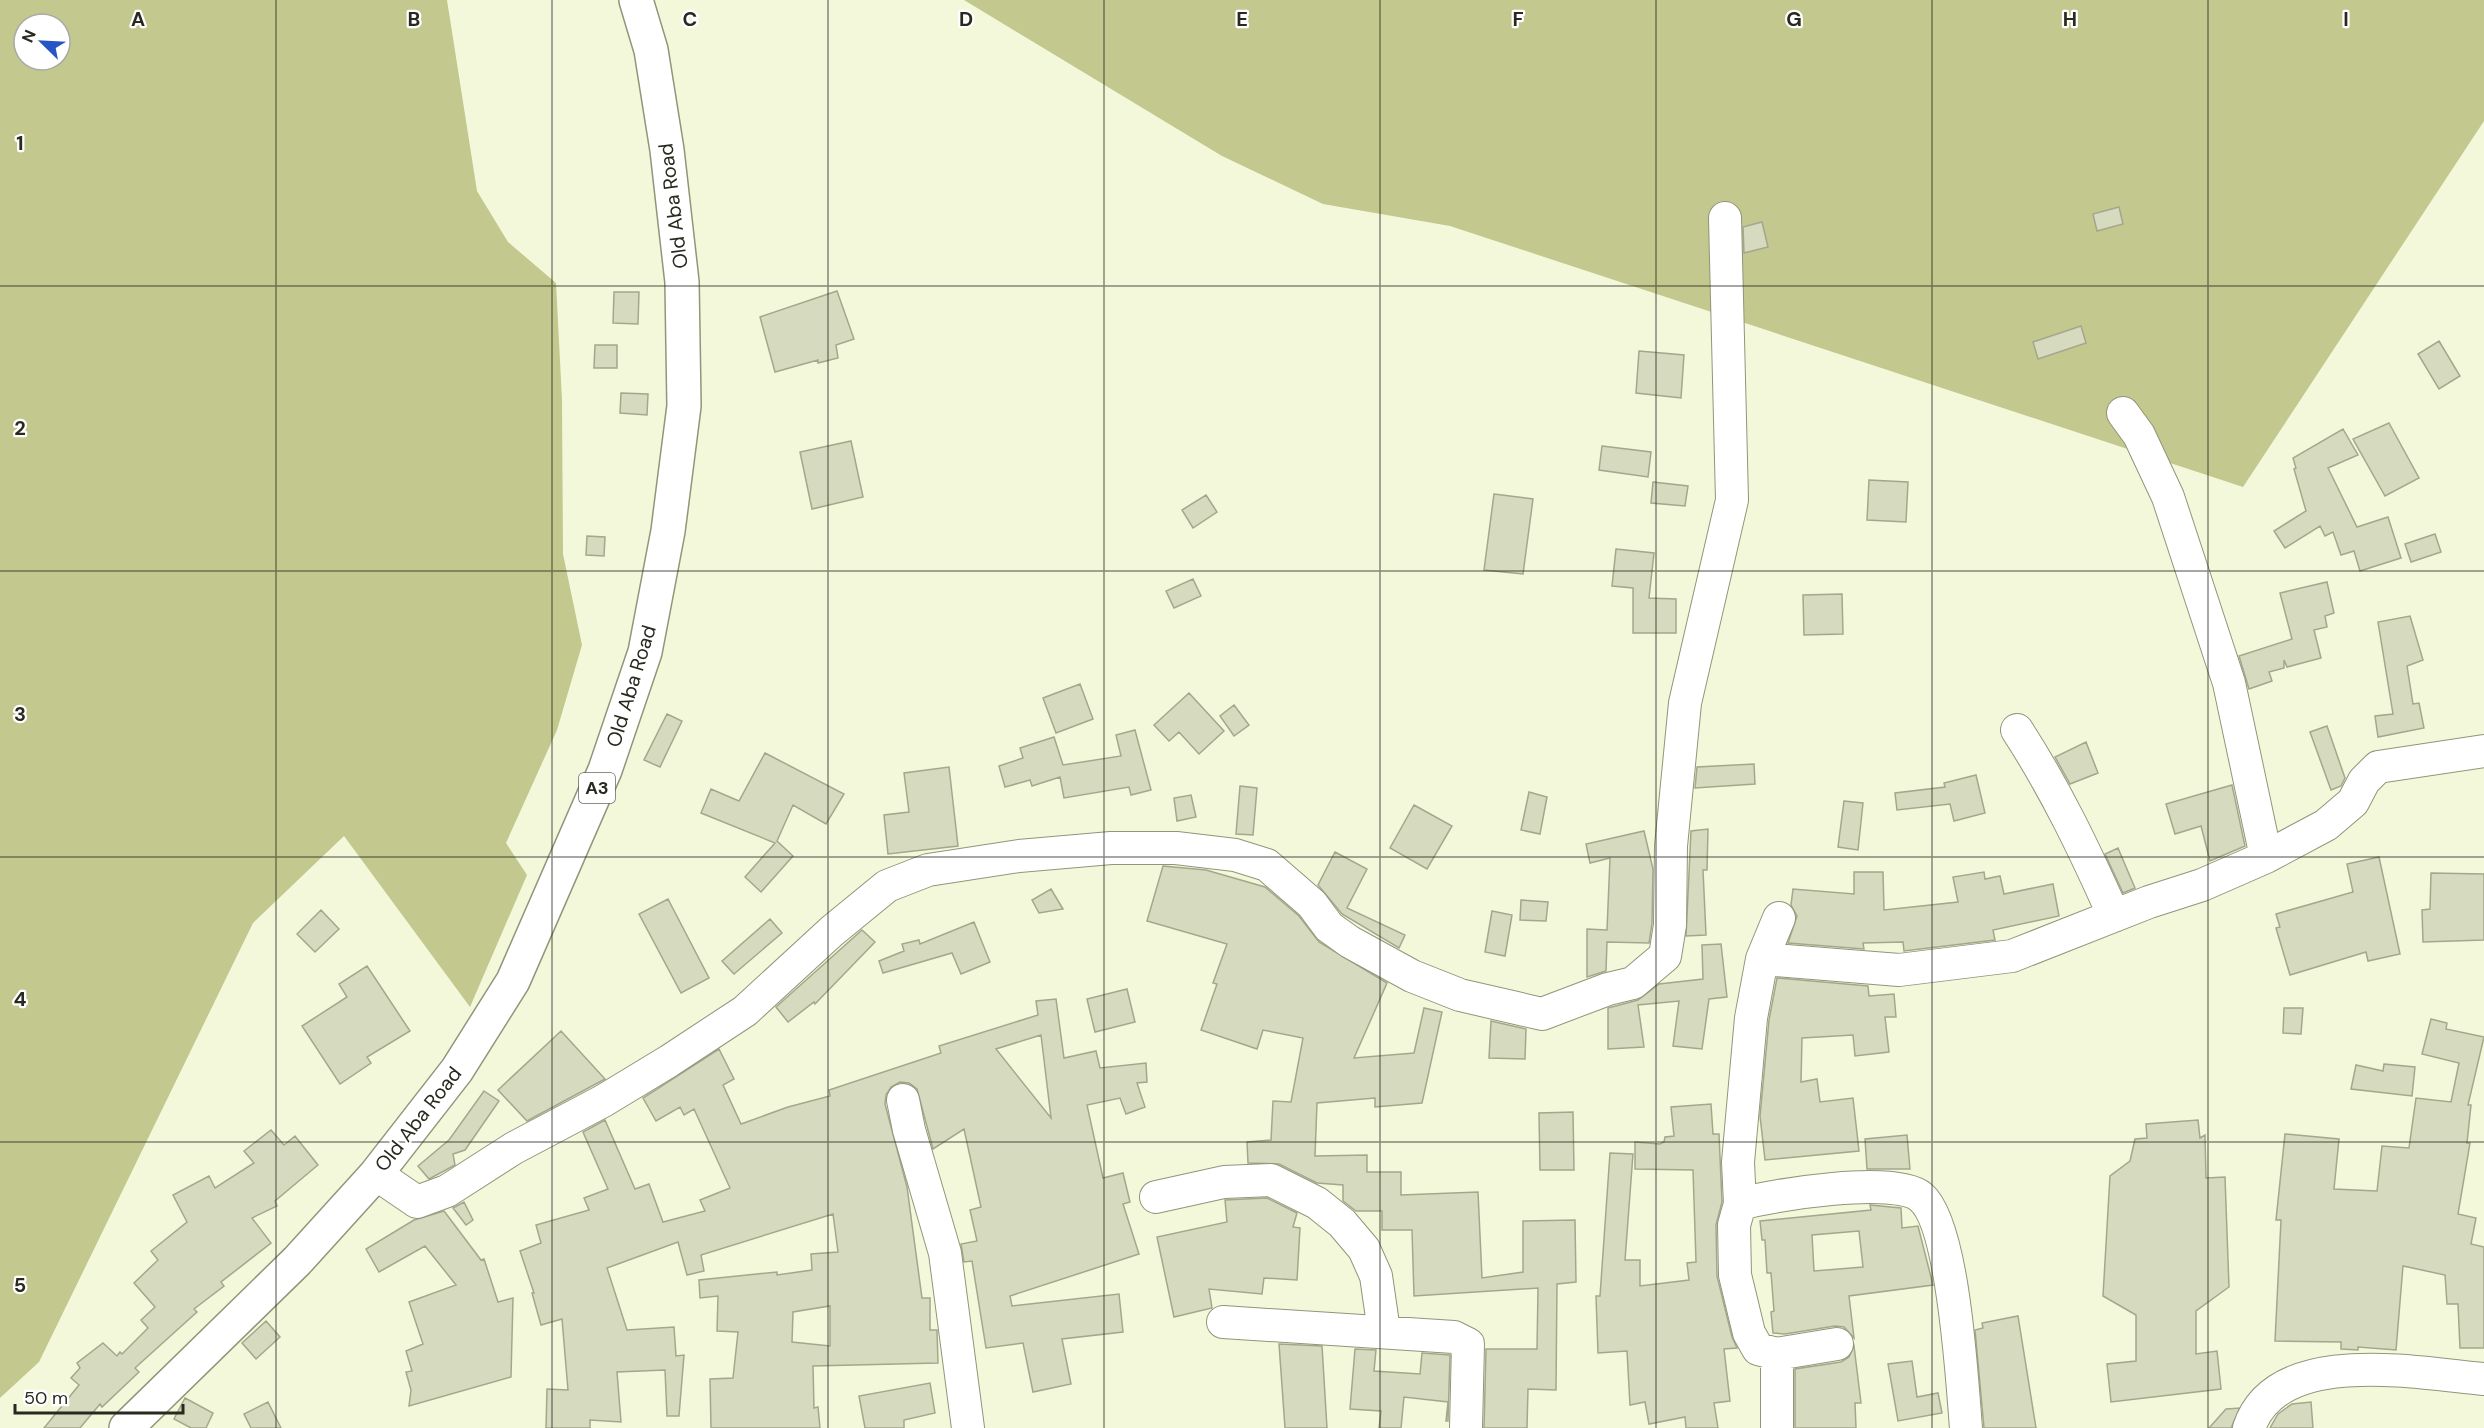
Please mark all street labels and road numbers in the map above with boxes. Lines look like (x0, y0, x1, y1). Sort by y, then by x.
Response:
street label: Old Aba Road (652, 142, 694, 270)
street label: Old Aba Road (600, 622, 662, 750)
road number: A3 (579, 773, 615, 803)
street label: Old Aba Road (369, 1061, 467, 1177)

